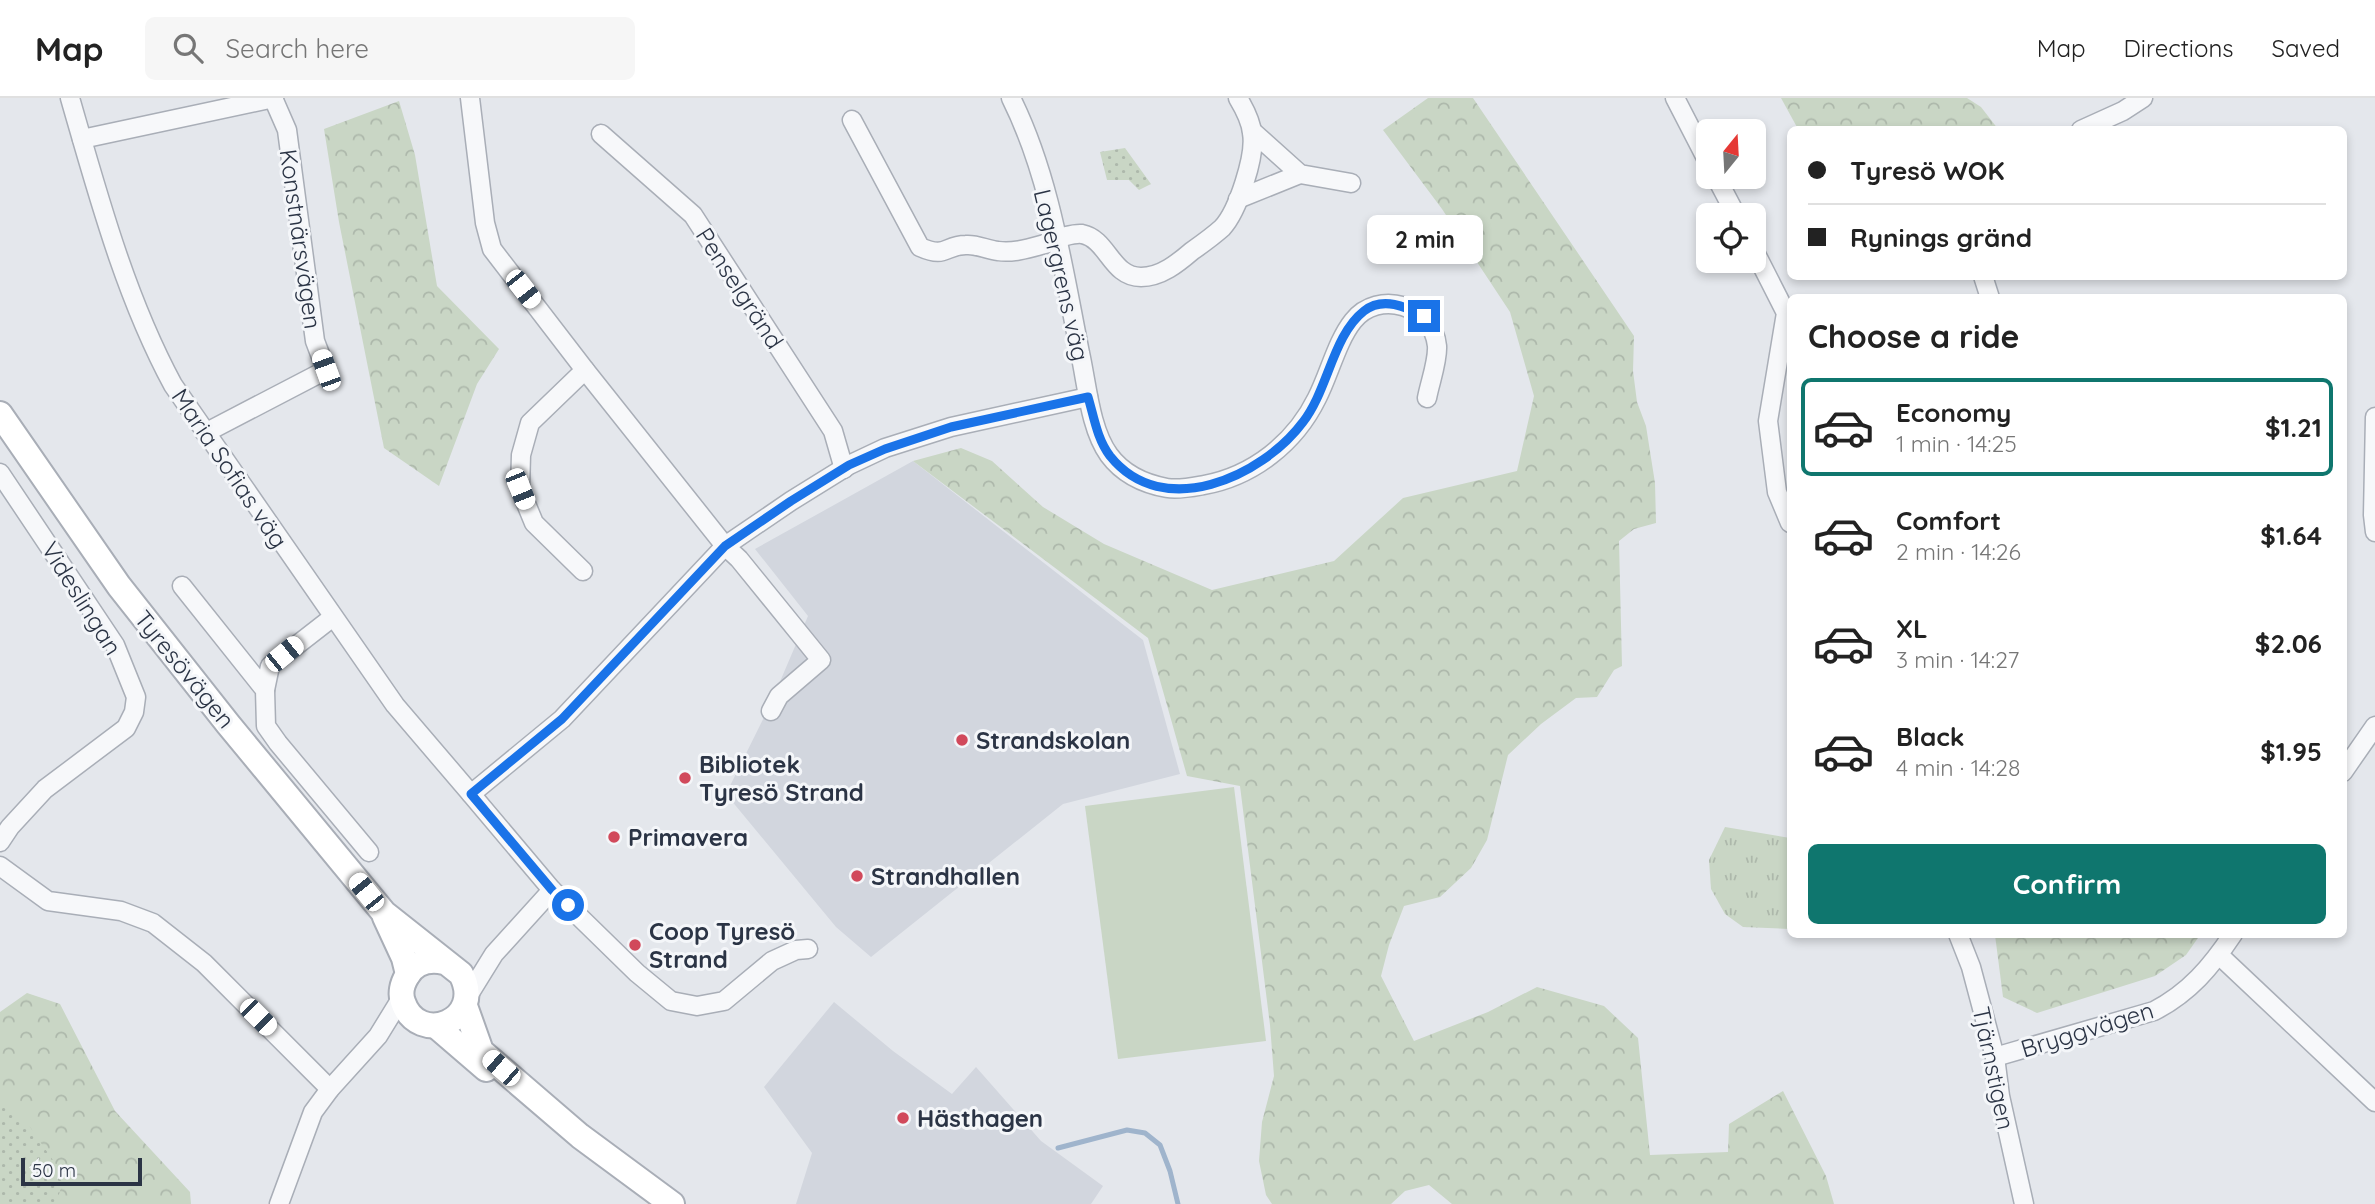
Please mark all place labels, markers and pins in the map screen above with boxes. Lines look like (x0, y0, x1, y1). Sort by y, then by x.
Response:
place label: Strandskolan (976, 725, 1130, 755)
marker: Strandskolan (954, 732, 970, 748)
place label: Bibliotek Tyresö Strand (699, 749, 864, 807)
marker: Bibliotek Tyresö Strand (677, 770, 693, 786)
place label: Primavera (628, 822, 748, 852)
marker: Primavera (606, 829, 622, 845)
place label: Strandhallen (871, 861, 1020, 891)
marker: Strandhallen (849, 868, 865, 884)
place label: Coop Tyresö Strand (649, 916, 795, 974)
marker: Coop Tyresö Strand (627, 937, 643, 953)
place label: Hästhagen (917, 1103, 1043, 1133)
marker: Hästhagen (895, 1110, 911, 1126)

